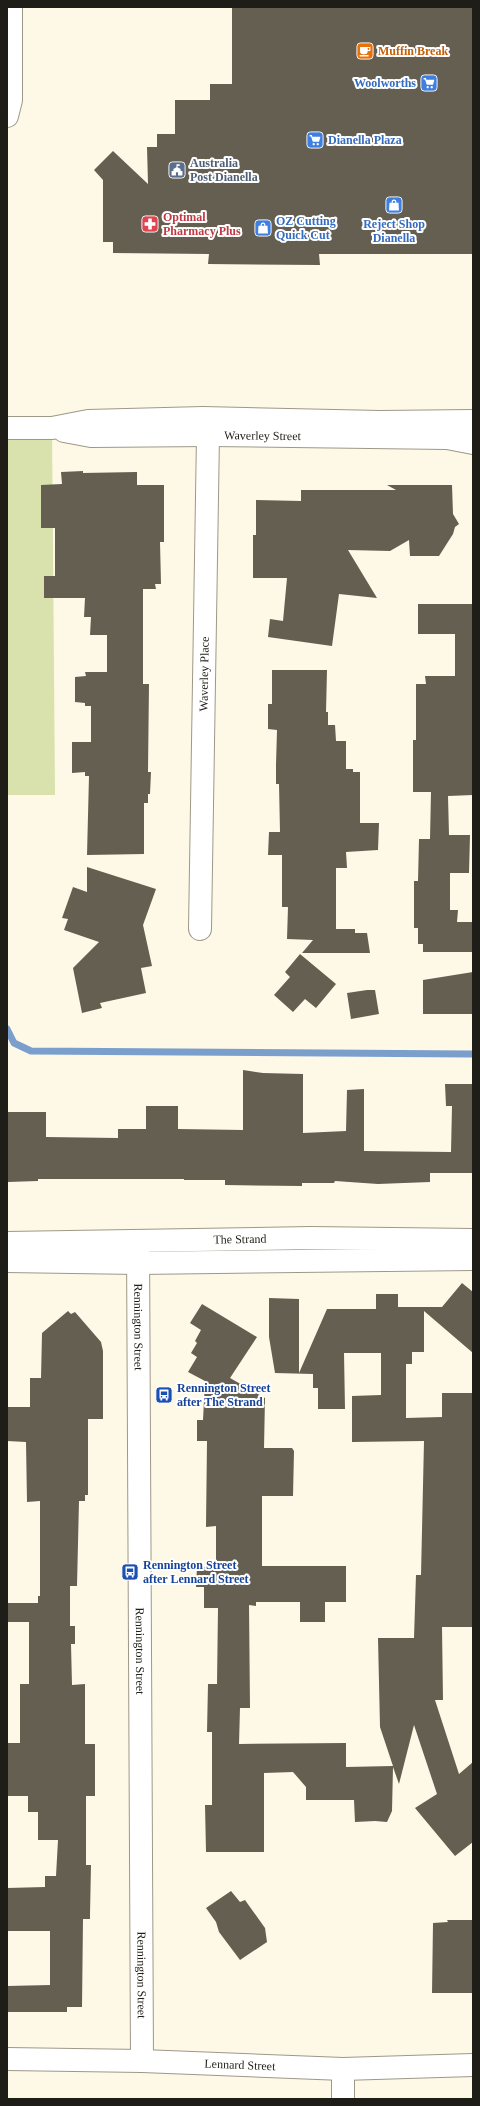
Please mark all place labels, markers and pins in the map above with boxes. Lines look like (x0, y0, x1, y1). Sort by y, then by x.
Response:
cafe icon: Muffin Break (355, 41, 375, 61)
place label: Muffin Break (378, 44, 448, 58)
supermarket icon: Woolworths (419, 73, 439, 93)
place label: Woolworths (354, 76, 416, 90)
supermarket icon: Dianella Plaza (305, 130, 325, 150)
place label: Dianella Plaza (328, 133, 402, 147)
place label: Australia Post Dianella (190, 156, 258, 184)
public building icon: Australia Post Dianella (167, 160, 187, 180)
shop icon: Reject Shop Dianella (384, 195, 404, 215)
place label: Optimal Pharmacy Plus (163, 210, 241, 238)
pharmacy icon: Optimal Pharmacy Plus (140, 214, 160, 234)
place label: OZ Cutting Quick Cut (276, 214, 336, 242)
place label: Reject Shop Dianella (363, 217, 425, 245)
shop icon: OZ Cutting Quick Cut (253, 218, 273, 238)
place label: Rennington Street after The Strand (177, 1381, 270, 1409)
bus stop icon: Rennington Street after The Strand (154, 1385, 174, 1405)
place label: Rennington Street after Lennard Street (143, 1558, 249, 1586)
bus stop icon: Rennington Street after Lennard Street (120, 1562, 140, 1582)

